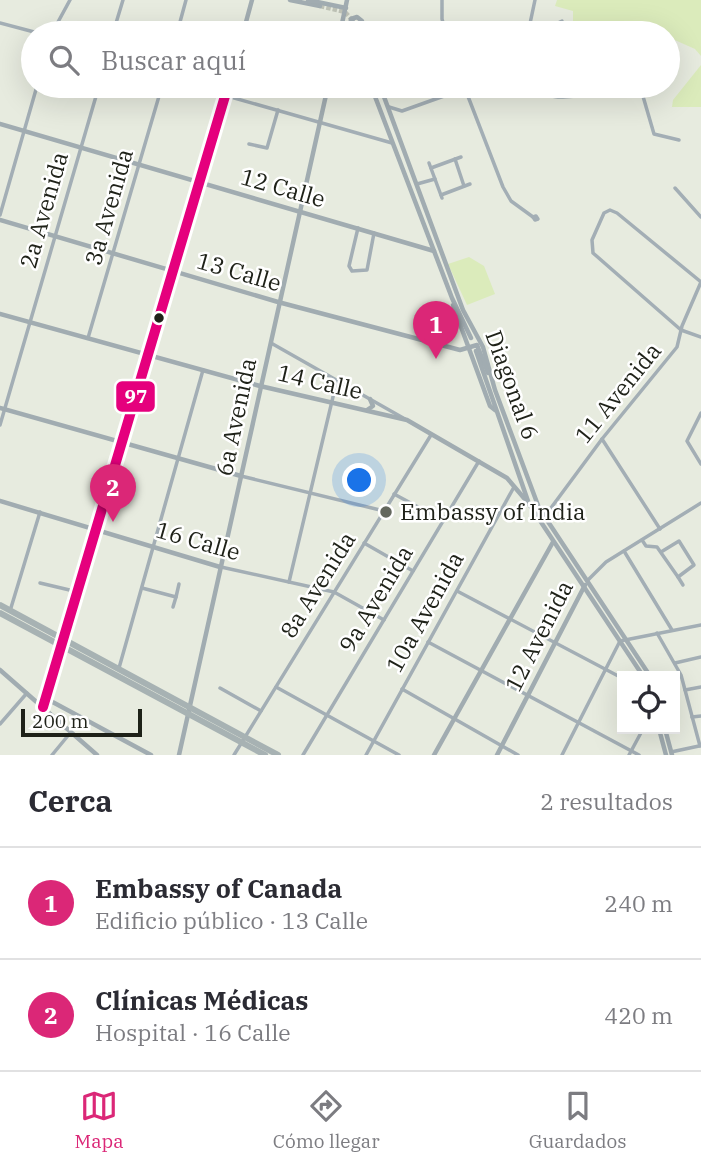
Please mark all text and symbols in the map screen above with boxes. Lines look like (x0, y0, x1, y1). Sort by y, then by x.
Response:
search box (21, 21, 680, 98)
icon: search (45, 41, 83, 79)
text: Buscar aquí (101, 43, 246, 77)
street label: 3a Avenida (77, 145, 139, 268)
street label: 2a Avenida (12, 148, 74, 271)
street label: 12 Calle (238, 161, 329, 213)
street label: 13 Calle (194, 245, 285, 297)
pin: 1 (413, 301, 459, 359)
unlabelled marker (152, 311, 166, 325)
street label: Diagonal 6 (479, 326, 547, 444)
street label: 11 Avenida (567, 336, 667, 449)
street label: 6a Avenida (208, 355, 262, 478)
street label: 14 Calle (275, 357, 366, 405)
line badge: 97 (115, 380, 156, 413)
text: 97 (125, 384, 147, 408)
your location (342, 463, 376, 497)
pin: 2 (90, 464, 136, 522)
place label: Embassy of India (400, 496, 586, 526)
marker: Embassy of India (378, 504, 394, 520)
street label: 16 Calle (153, 514, 244, 566)
street label: 8a Avenida (273, 526, 362, 643)
street label: 9a Avenida (331, 539, 419, 658)
street label: 10a Avenida (379, 546, 470, 677)
street label: 12 Avenida (497, 575, 579, 696)
map controls (617, 671, 680, 734)
button: locate (617, 671, 680, 734)
scale bar (21, 706, 142, 738)
text: 200 m (32, 709, 89, 733)
text: Cerca (28, 781, 113, 820)
text: 2 resultados (540, 786, 673, 816)
text: Embassy of Canada (95, 871, 342, 905)
text: 1 (44, 888, 58, 918)
text: 240 m (604, 888, 673, 918)
text: Edificio público · 13 Calle (95, 905, 368, 935)
text: Clínicas Médicas (95, 983, 309, 1017)
text: 2 (44, 1000, 58, 1030)
text: 420 m (604, 1000, 673, 1030)
text: Hospital · 16 Calle (95, 1017, 291, 1047)
tab: Mapa (75, 1087, 124, 1153)
tab: Cómo llegar (273, 1087, 380, 1153)
tab: Guardados (529, 1087, 626, 1153)

